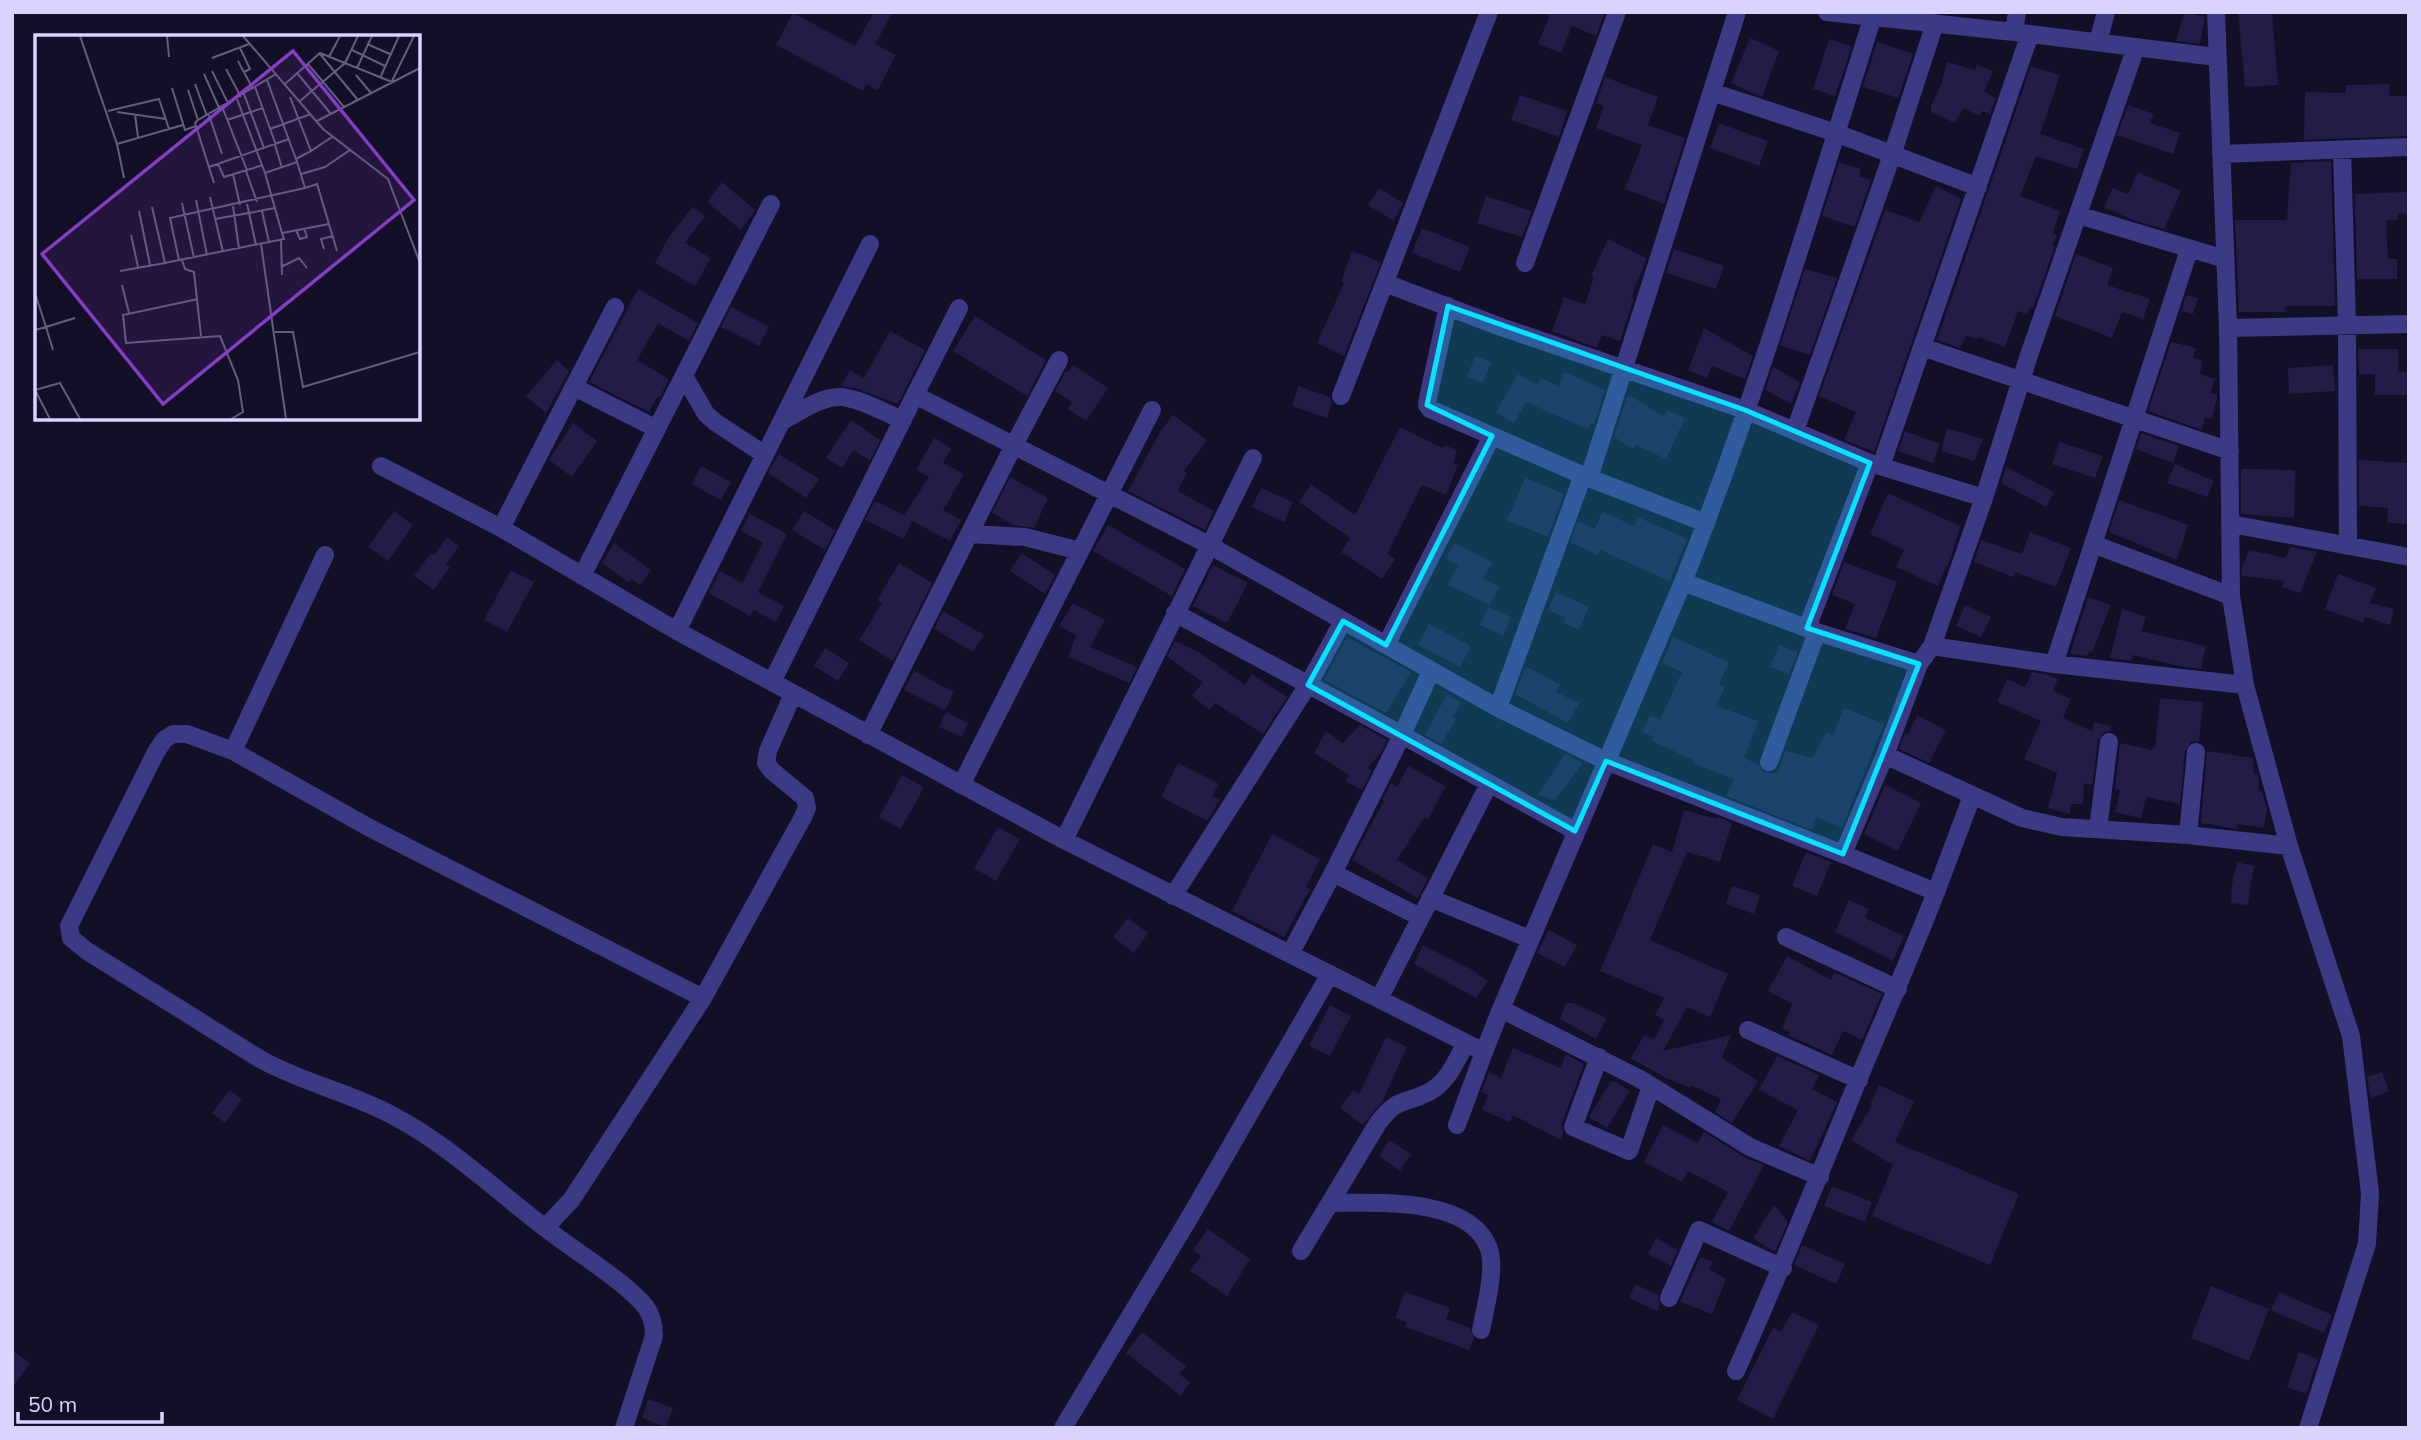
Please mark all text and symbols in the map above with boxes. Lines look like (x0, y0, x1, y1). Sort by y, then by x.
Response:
inset map (35, 35, 420, 420)
scale bar (18, 1380, 161, 1424)
text: 50 m (28, 1391, 77, 1417)

